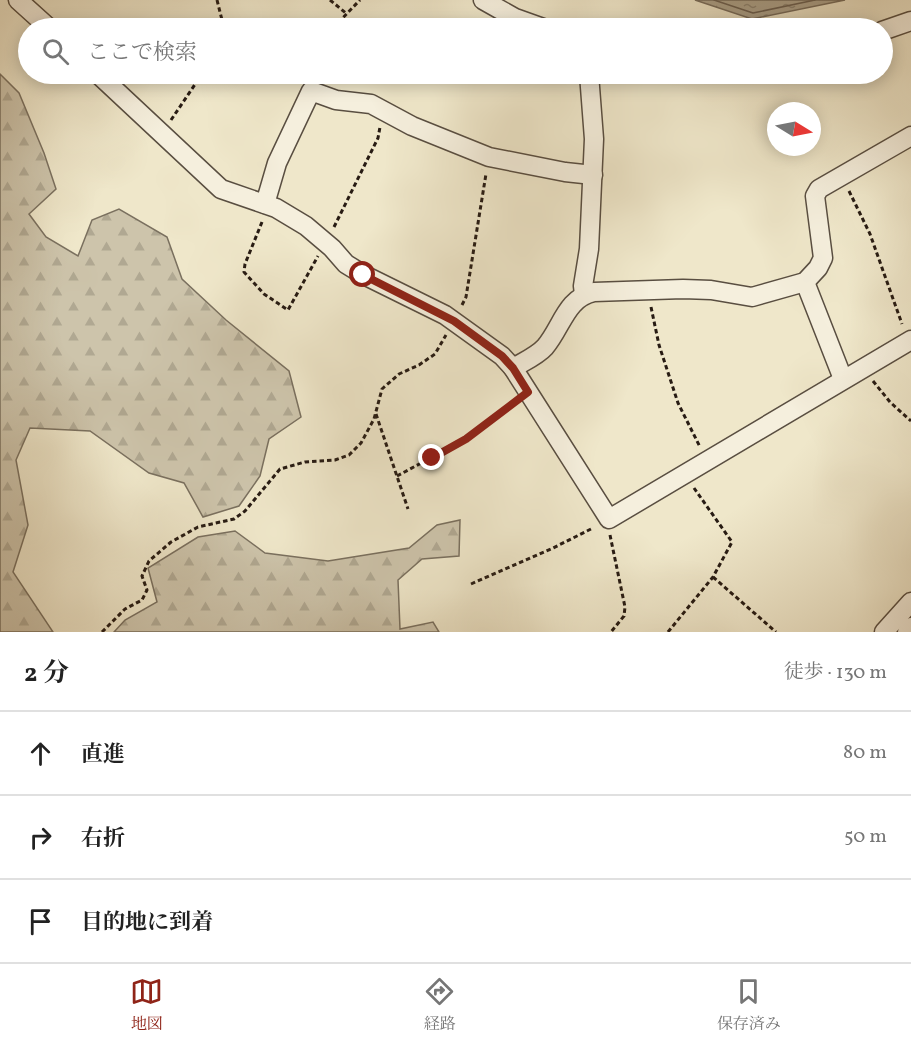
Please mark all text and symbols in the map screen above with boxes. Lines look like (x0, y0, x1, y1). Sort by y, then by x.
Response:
search box (18, 18, 893, 84)
icon: search (39, 35, 72, 68)
text: ここで検索 (87, 38, 197, 69)
north arrow (767, 102, 821, 156)
route start (349, 261, 375, 287)
route end (418, 444, 444, 470)
text: 2 分 (24, 656, 69, 692)
text: 徒歩 · 130 m (784, 659, 887, 687)
icon: ahead (24, 737, 57, 770)
text: 80 m (843, 739, 887, 767)
text: 直進 (81, 740, 125, 771)
icon: right (24, 821, 57, 854)
text: 50 m (844, 823, 887, 851)
text: 右折 (81, 824, 125, 855)
icon: arrive (24, 905, 57, 938)
text: 目的地に到着 (81, 908, 213, 939)
tab: 地図 (130, 975, 163, 1036)
tab: 経路 (423, 975, 456, 1036)
tab: 保存済み (717, 975, 781, 1036)

